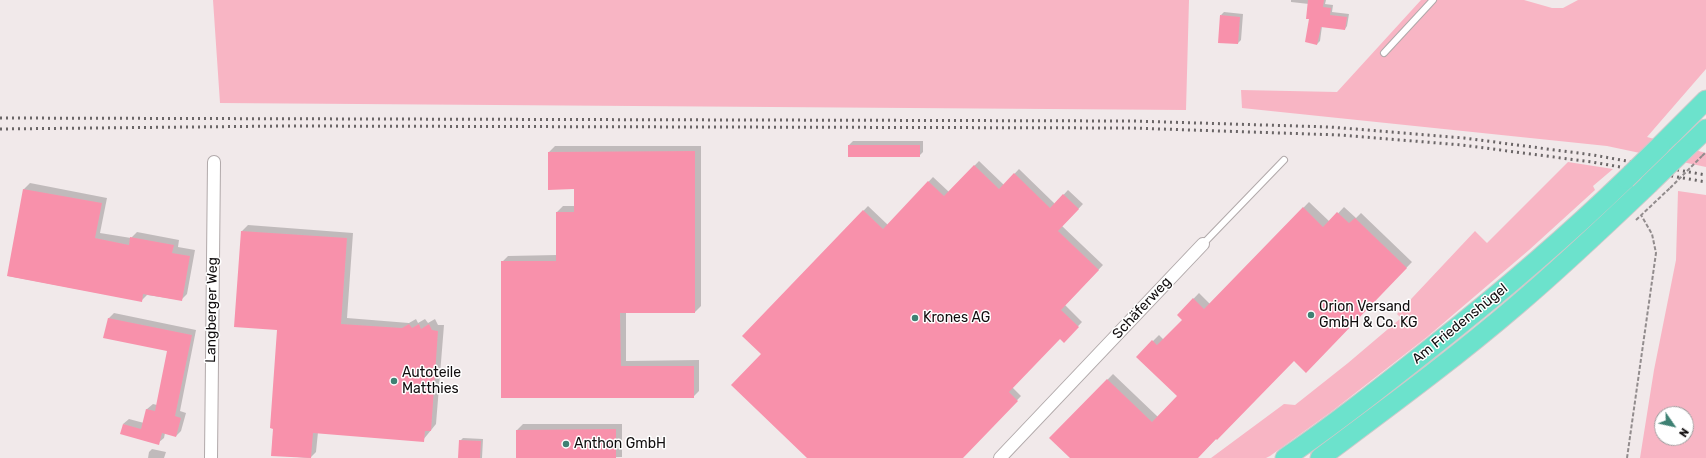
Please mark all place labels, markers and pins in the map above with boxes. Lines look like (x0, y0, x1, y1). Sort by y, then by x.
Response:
place label: Orion Versand GmbH & Co. KG (1319, 299, 1418, 332)
place label: Krones AG (923, 310, 990, 326)
marker: Orion Versand GmbH & Co. KG (1306, 310, 1316, 320)
marker: Krones AG (910, 313, 920, 323)
place label: Autoteile Matthies (402, 365, 461, 398)
marker: Autoteile Matthies (389, 376, 399, 386)
place label: Anthon GmbH (574, 436, 666, 452)
marker: Anthon GmbH (561, 439, 571, 449)

